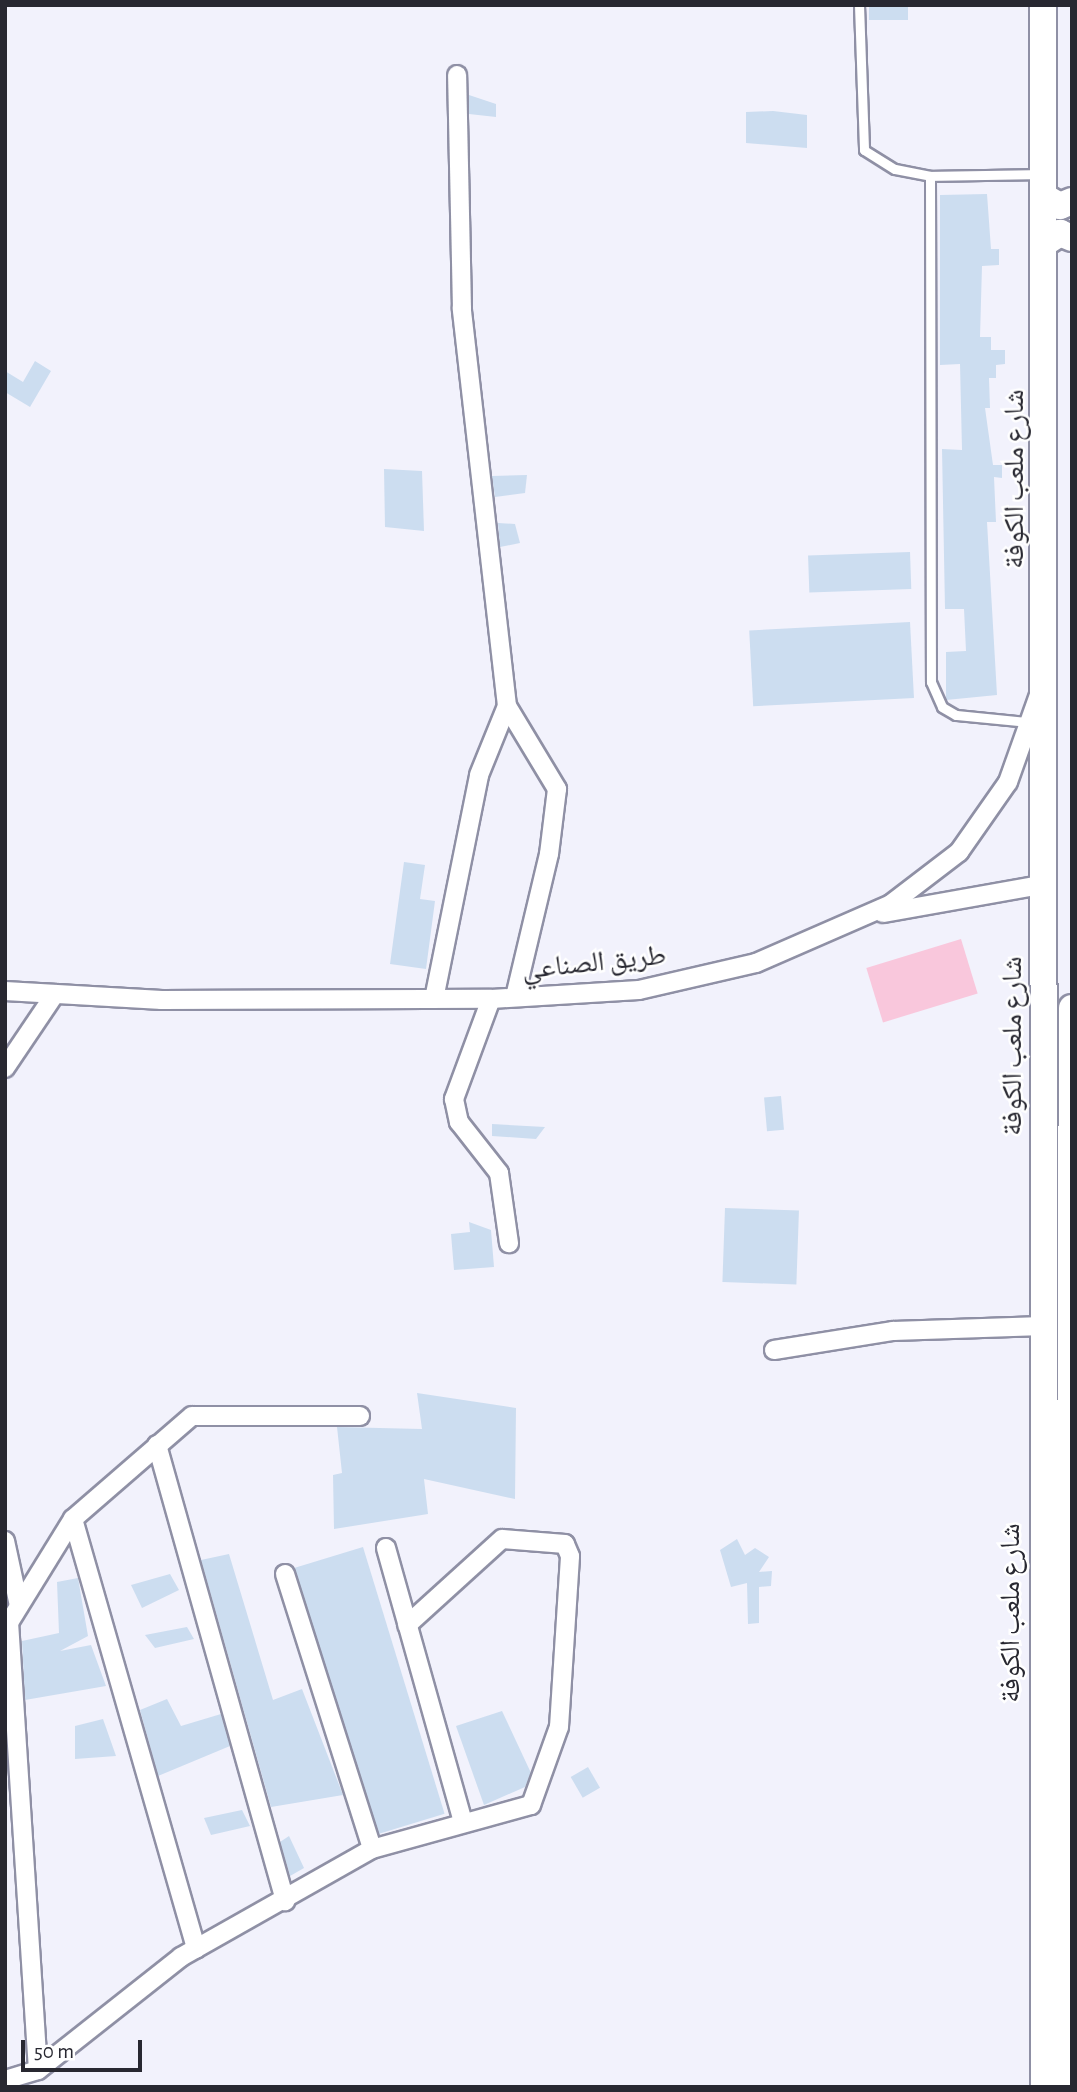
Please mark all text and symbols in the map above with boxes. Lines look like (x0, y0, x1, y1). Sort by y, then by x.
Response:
street label: شارع ملعب الكوفة (998, 389, 1032, 569)
street label: طريق الصناعي (520, 939, 668, 987)
street label: شارع ملعب الكوفة (996, 956, 1030, 1136)
street label: شارع ملعب الكوفة (994, 1523, 1028, 1703)
scale bar (24, 2025, 145, 2070)
text: 50 m (34, 2041, 74, 2062)

